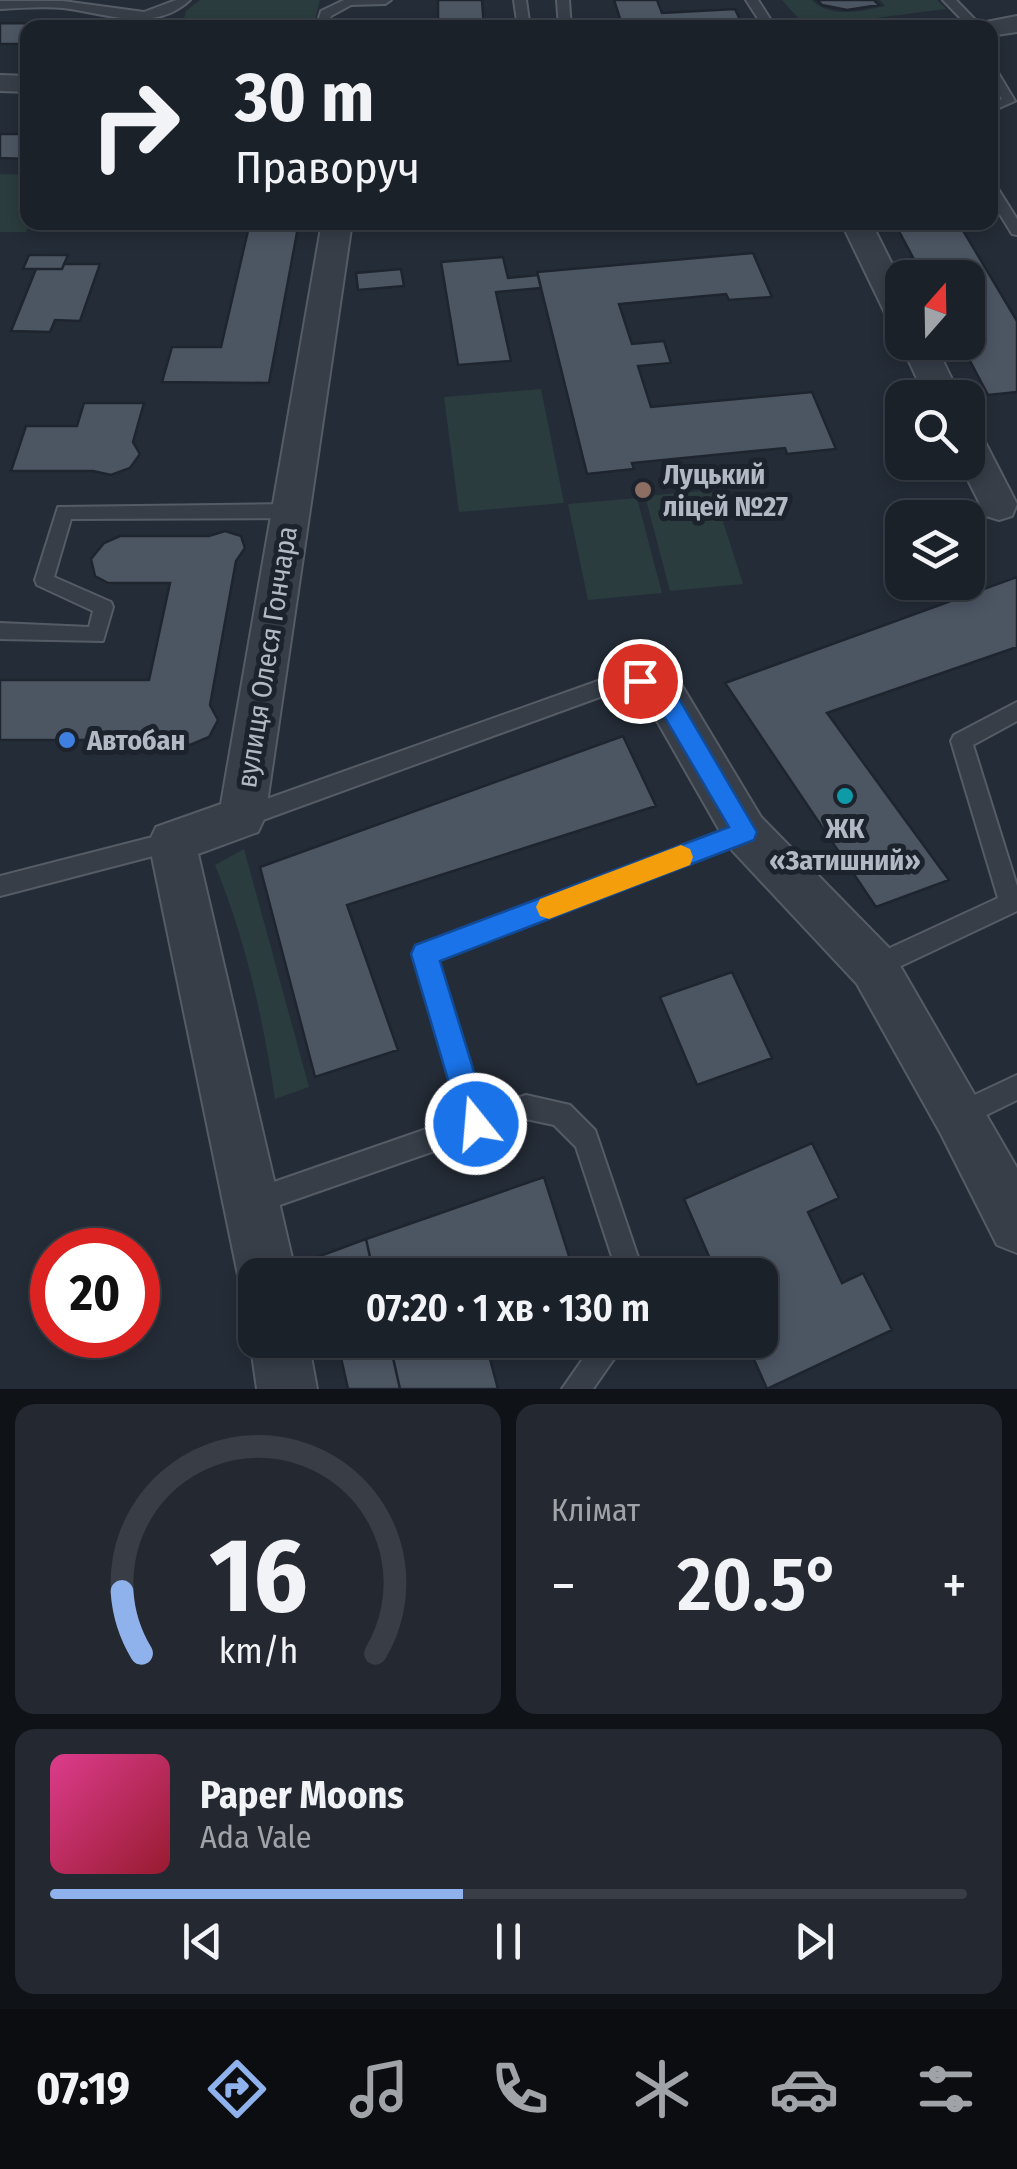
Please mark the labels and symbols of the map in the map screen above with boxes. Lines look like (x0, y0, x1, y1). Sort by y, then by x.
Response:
north arrow (885, 260, 985, 360)
place label: Луцький ліцей №27 (663, 458, 788, 523)
marker: Луцький ліцей №27 (632, 479, 654, 501)
street label: вулиця Олеся Гончара (230, 524, 304, 790)
pin (598, 639, 683, 724)
place label: Автобан (86, 724, 185, 757)
marker: Автобан (56, 729, 78, 751)
marker: ЖК «Затишний» (834, 785, 856, 807)
place label: ЖК «Затишний» (769, 812, 921, 877)
position arrow (424, 1072, 528, 1176)
speed limit sign: 20 (30, 1228, 160, 1358)

